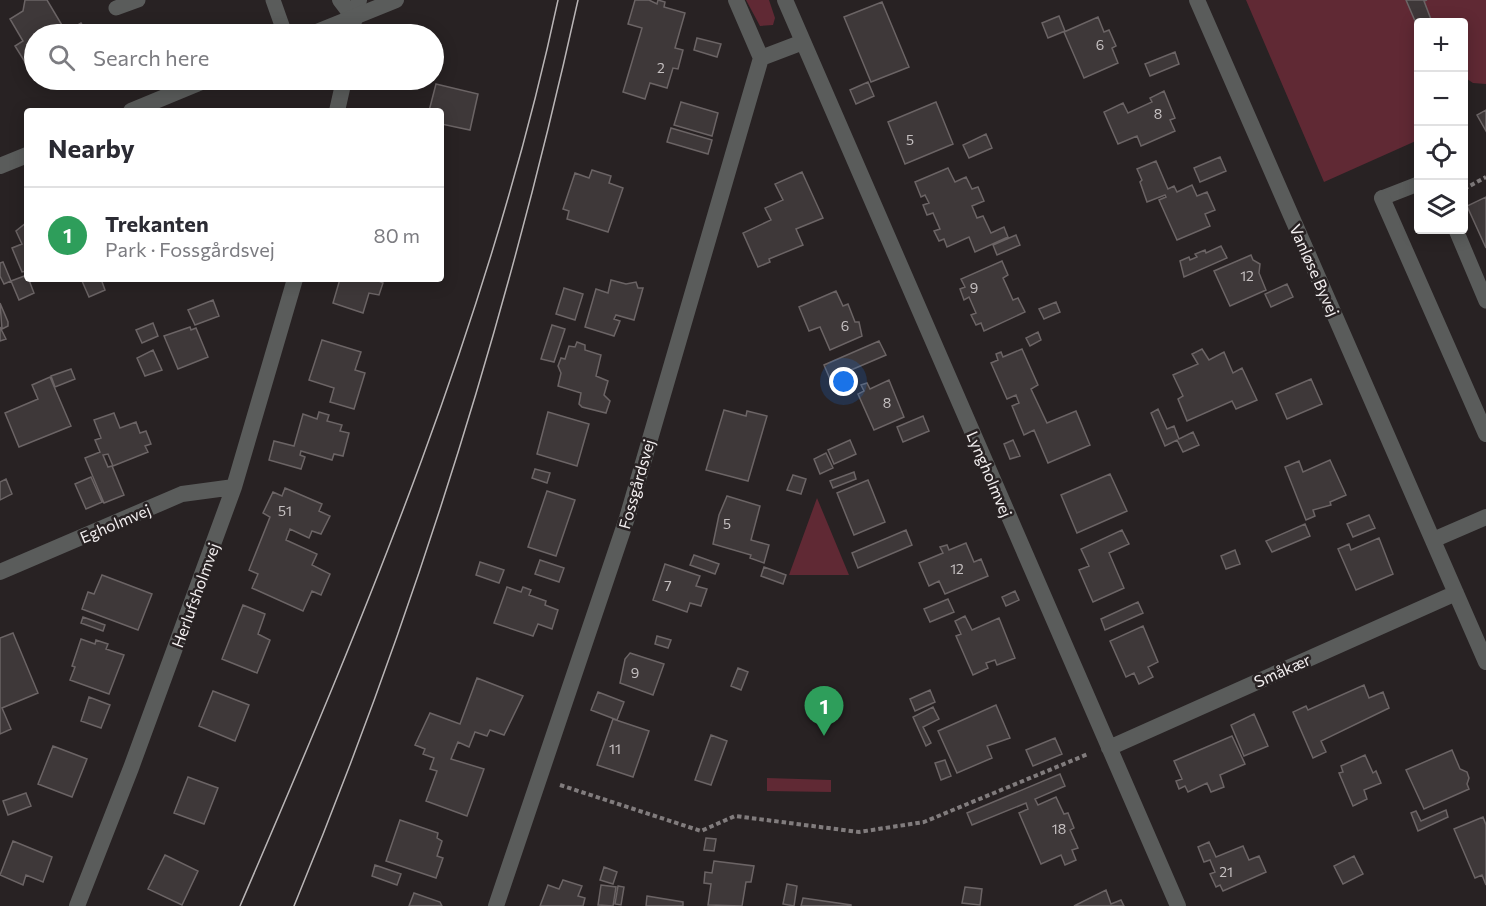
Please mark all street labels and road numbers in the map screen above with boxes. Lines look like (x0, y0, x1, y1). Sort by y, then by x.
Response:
street label: Vanløse Byvej (1286, 221, 1344, 319)
street label: Lyngholmvej (963, 428, 1017, 520)
street label: Fossgårdsvej (614, 437, 658, 531)
street label: Egholmvej (77, 500, 153, 546)
street label: Herlufsholmvej (167, 540, 223, 650)
street label: Småkær (1251, 649, 1314, 691)

